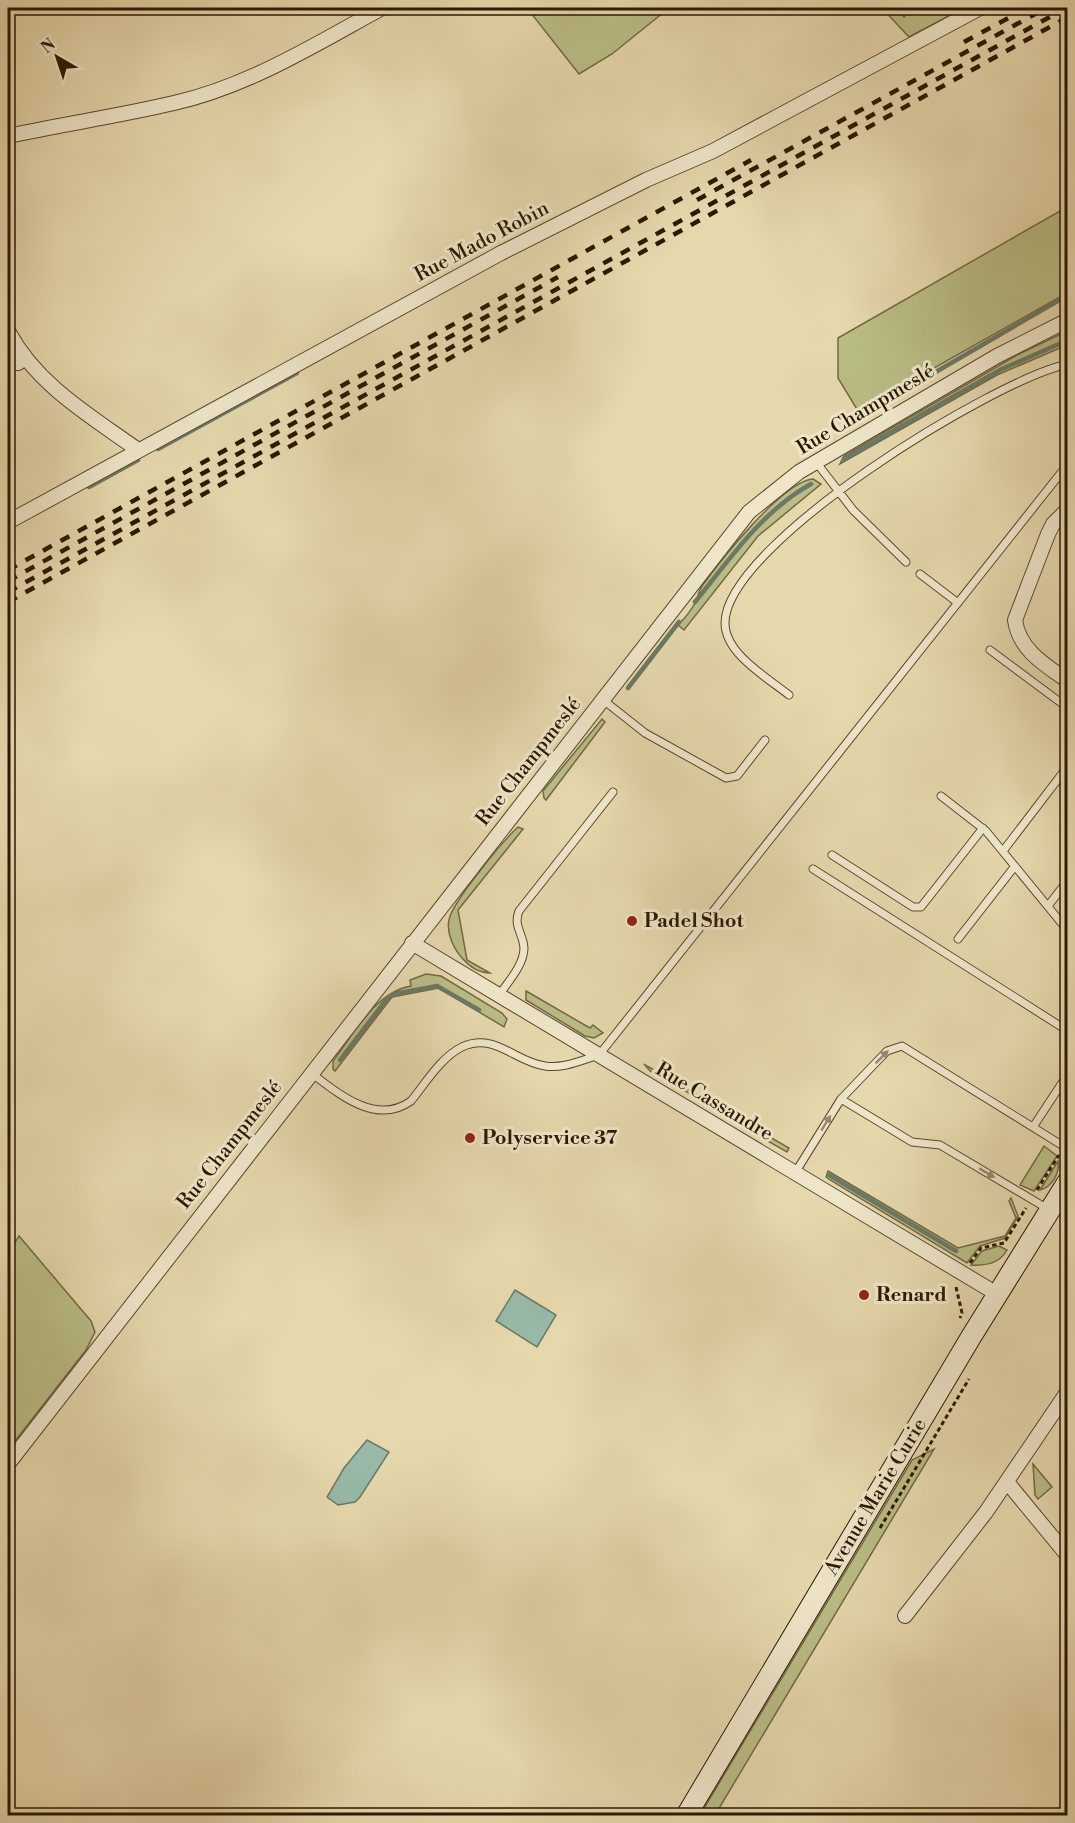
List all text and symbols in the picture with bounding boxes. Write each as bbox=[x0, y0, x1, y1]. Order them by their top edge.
north arrow bbox=[27, 27, 87, 87]
text: N bbox=[37, 34, 60, 58]
street label: Rue Mado Robin bbox=[410, 196, 554, 288]
street label: Rue Champmeslé bbox=[792, 359, 940, 461]
street label: Rue Champmeslé bbox=[471, 693, 587, 831]
place label: Padel Shot bbox=[644, 909, 744, 934]
marker: Padel Shot bbox=[625, 914, 639, 928]
one-way arrow bbox=[874, 1050, 888, 1064]
street label: Rue Cassandre bbox=[651, 1057, 777, 1147]
street label: Rue Champmeslé bbox=[172, 1076, 288, 1214]
one-way arrow bbox=[820, 1115, 831, 1131]
place label: Polyservice 37 bbox=[482, 1126, 618, 1151]
marker: Polyservice 37 bbox=[463, 1131, 477, 1145]
one-way arrow bbox=[979, 1168, 995, 1179]
place label: Renard bbox=[876, 1283, 947, 1308]
marker: Renard bbox=[857, 1288, 871, 1302]
street label: Avenue Marie Curie bbox=[819, 1414, 933, 1581]

